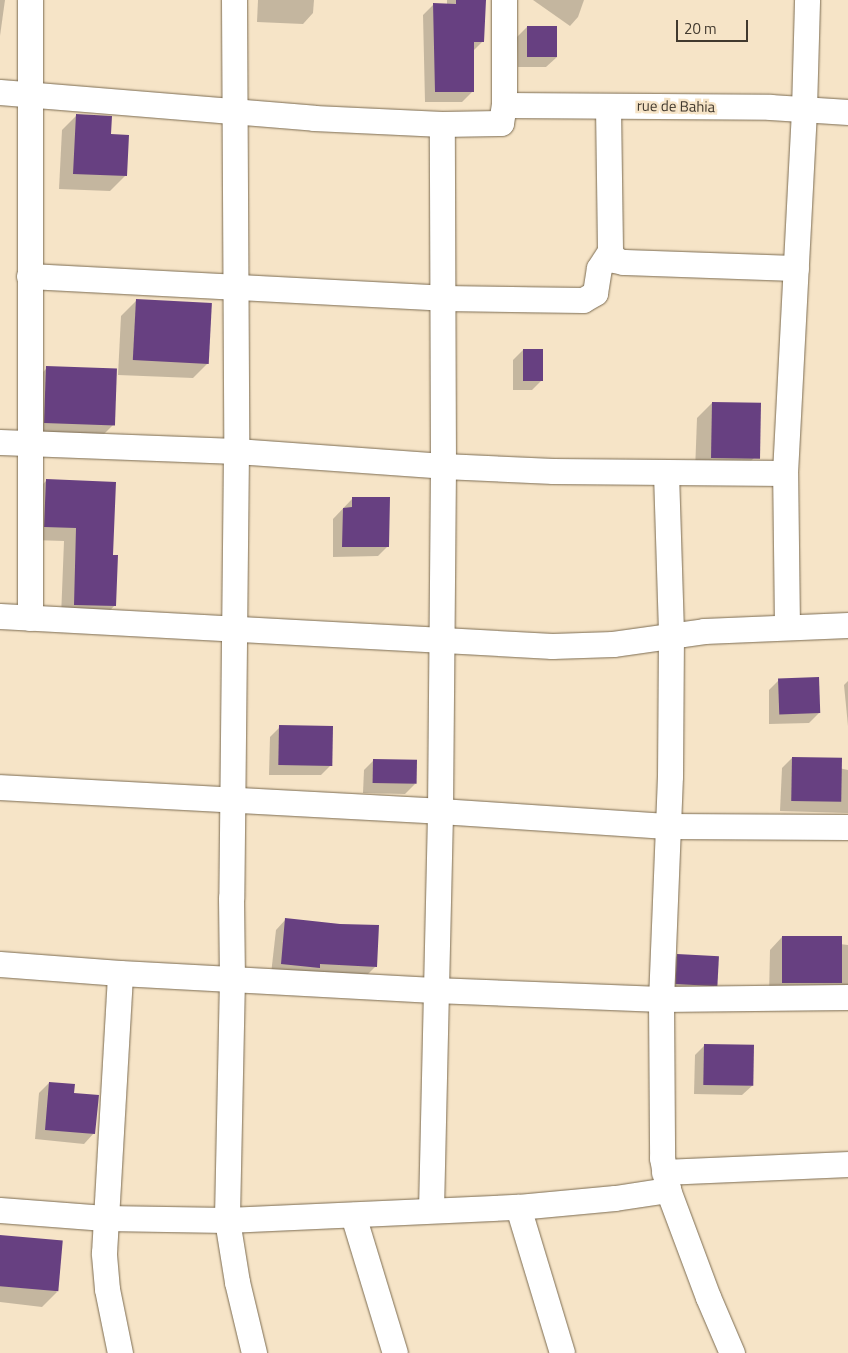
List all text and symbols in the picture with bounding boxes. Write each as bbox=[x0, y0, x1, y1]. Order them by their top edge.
scale bar bbox=[678, 10, 750, 42]
text: 20 m bbox=[684, 17, 717, 40]
street label: rue de Bahia bbox=[637, 96, 715, 116]

